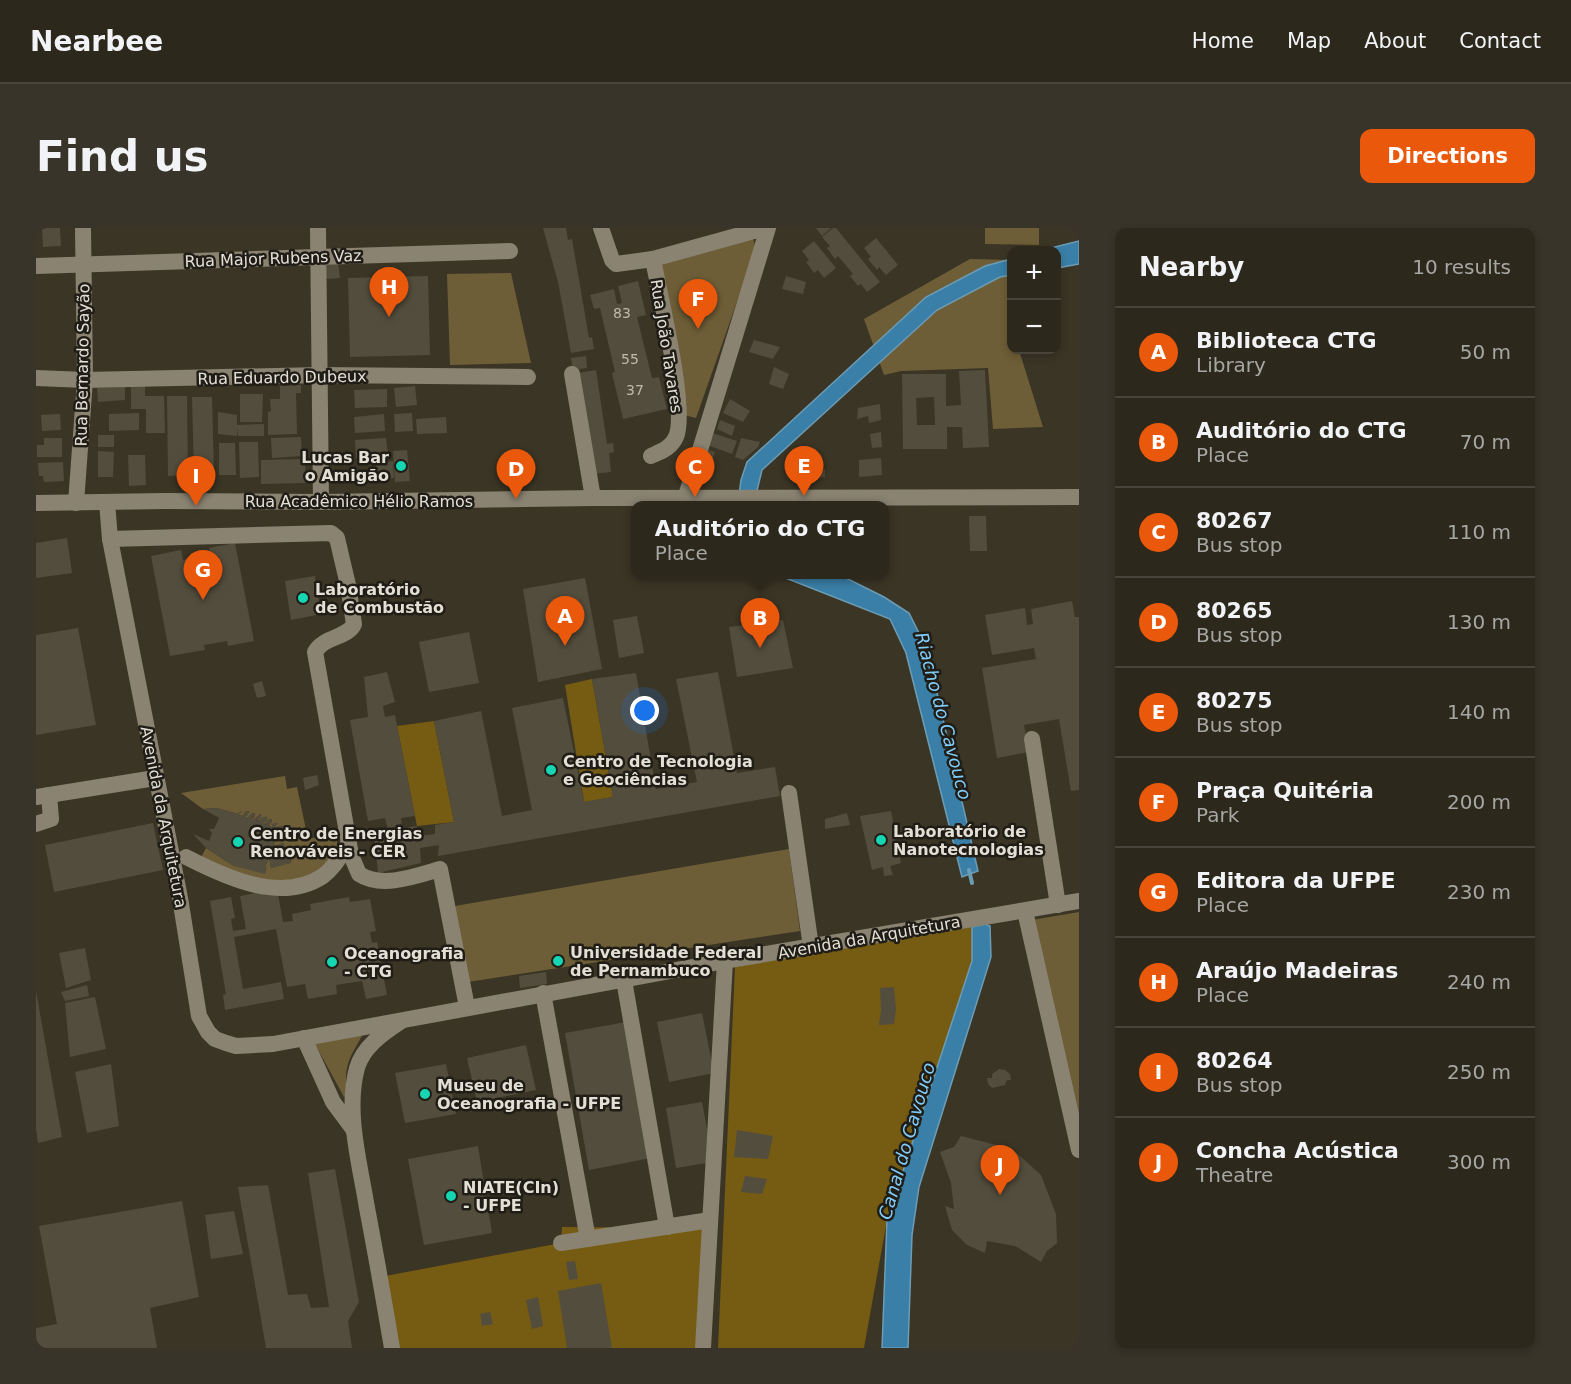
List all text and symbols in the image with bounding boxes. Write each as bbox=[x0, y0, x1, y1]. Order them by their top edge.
text: Nearbee bbox=[30, 25, 163, 58]
text: Home bbox=[1192, 29, 1254, 53]
text: Map bbox=[1287, 29, 1331, 53]
text: About bbox=[1364, 29, 1426, 53]
text: Contact bbox=[1459, 29, 1541, 53]
button: Directions bbox=[1360, 129, 1535, 183]
text: Find us bbox=[36, 132, 209, 181]
street label: Rua Major Rubens Vaz bbox=[184, 246, 362, 271]
map controls bbox=[1007, 246, 1061, 354]
button: + bbox=[1007, 246, 1061, 300]
text: Nearby bbox=[1139, 252, 1244, 282]
text: 10 results bbox=[1412, 255, 1511, 279]
pin: H bbox=[370, 268, 408, 317]
street label: Rua João Tavares bbox=[647, 278, 686, 414]
pin: F bbox=[678, 279, 718, 329]
street label: Rua Bernardo Sayão bbox=[72, 283, 93, 447]
button: − bbox=[1007, 300, 1061, 354]
house number: 83 bbox=[613, 305, 631, 321]
text: Biblioteca CTG bbox=[1196, 328, 1376, 353]
text: A bbox=[1151, 340, 1166, 364]
text: 50 m bbox=[1460, 340, 1511, 364]
house number: 55 bbox=[621, 351, 639, 367]
text: Library bbox=[1196, 353, 1266, 377]
street label: Rua Eduardo Dubeux bbox=[197, 367, 367, 388]
house number: 37 bbox=[626, 382, 644, 398]
text: Auditório do CTG bbox=[1196, 418, 1407, 443]
text: B bbox=[1151, 430, 1166, 454]
text: 70 m bbox=[1460, 430, 1511, 454]
text: Place bbox=[1196, 443, 1249, 467]
pin: E bbox=[784, 446, 824, 496]
place label: Lucas Bar o Amigão bbox=[301, 448, 389, 485]
pin: C bbox=[676, 448, 714, 497]
pin: D bbox=[496, 450, 536, 499]
pin: I bbox=[176, 456, 216, 506]
marker: Lucas Bar o Amigão bbox=[394, 459, 408, 473]
street label: Rua Acadêmico Hélio Ramos bbox=[245, 492, 473, 511]
popup bbox=[631, 501, 889, 579]
text: 80267 bbox=[1196, 508, 1273, 533]
text: Auditório do CTG bbox=[655, 516, 865, 541]
text: C bbox=[1151, 520, 1166, 544]
text: 110 m bbox=[1447, 520, 1511, 544]
text: Bus stop bbox=[1196, 533, 1282, 557]
text: Place bbox=[655, 541, 708, 565]
pin: G bbox=[184, 550, 222, 600]
place label: Laboratório de Combustão bbox=[315, 580, 444, 617]
marker: Laboratório de Combustão bbox=[296, 591, 310, 605]
pin: A bbox=[546, 596, 584, 646]
pin: B bbox=[740, 598, 780, 648]
text: 80265 bbox=[1196, 598, 1273, 623]
text: D bbox=[1150, 610, 1167, 634]
text: 130 m bbox=[1447, 610, 1511, 634]
text: Bus stop bbox=[1196, 623, 1282, 647]
water label: Riacho do Cavouco bbox=[911, 630, 976, 802]
text: 80275 bbox=[1196, 688, 1273, 713]
your location bbox=[630, 696, 659, 725]
text: E bbox=[1152, 700, 1165, 724]
text: 140 m bbox=[1447, 700, 1511, 724]
text: Bus stop bbox=[1196, 713, 1282, 737]
street label: Avenida da Arquitetura bbox=[137, 725, 190, 910]
place label: Centro de Tecnologia e Geociências bbox=[563, 752, 753, 789]
marker: Centro de Tecnologia e Geociências bbox=[544, 763, 558, 777]
text: Praça Quitéria bbox=[1196, 778, 1374, 803]
text: F bbox=[1152, 790, 1165, 814]
text: 200 m bbox=[1447, 790, 1511, 814]
text: Park bbox=[1196, 803, 1239, 827]
place label: Laboratório de Nanotecnologias bbox=[893, 822, 1044, 859]
place label: Centro de Energias Renováveis - CER bbox=[250, 824, 422, 861]
marker: Laboratório de Nanotecnologias bbox=[874, 833, 888, 847]
marker: Centro de Energias Renováveis - CER bbox=[231, 835, 245, 849]
text: Editora da UFPE bbox=[1196, 868, 1396, 893]
text: G bbox=[1150, 880, 1167, 904]
text: 230 m bbox=[1447, 880, 1511, 904]
text: Place bbox=[1196, 893, 1249, 917]
street label: Avenida da Arquitetura bbox=[776, 912, 962, 963]
place label: Universidade Federal de Pernambuco bbox=[570, 943, 762, 980]
place label: Oceanografia - CTG bbox=[344, 944, 464, 981]
marker: Universidade Federal de Pernambuco bbox=[551, 954, 565, 968]
marker: Oceanografia - CTG bbox=[325, 955, 339, 969]
text: Araújo Madeiras bbox=[1196, 958, 1398, 983]
text: H bbox=[1150, 970, 1167, 994]
text: 240 m bbox=[1447, 970, 1511, 994]
text: Place bbox=[1196, 983, 1249, 1007]
text: 80264 bbox=[1196, 1048, 1273, 1073]
water label: Canal do Cavouco bbox=[874, 1060, 939, 1222]
text: I bbox=[1155, 1060, 1162, 1084]
text: 250 m bbox=[1447, 1060, 1511, 1084]
text: Bus stop bbox=[1196, 1073, 1282, 1097]
place label: Museu de Oceanografia - UFPE bbox=[437, 1076, 621, 1113]
marker: Museu de Oceanografia - UFPE bbox=[418, 1087, 432, 1101]
text: Concha Acústica bbox=[1196, 1138, 1399, 1163]
pin: J bbox=[980, 1146, 1020, 1195]
text: J bbox=[1155, 1150, 1162, 1174]
text: 300 m bbox=[1447, 1150, 1511, 1174]
text: Theatre bbox=[1196, 1163, 1273, 1187]
place label: NIATE(CIn) - UFPE bbox=[463, 1178, 559, 1215]
marker: NIATE(CIn) - UFPE bbox=[444, 1189, 458, 1203]

